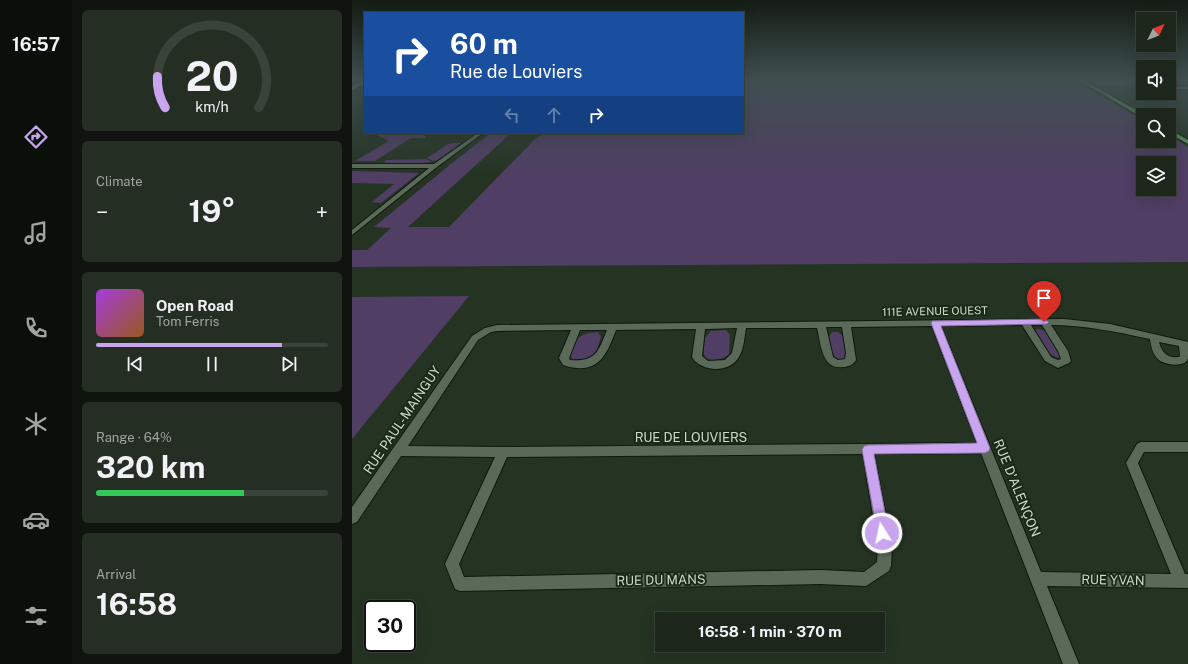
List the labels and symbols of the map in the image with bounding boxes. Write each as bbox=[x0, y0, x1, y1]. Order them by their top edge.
north arrow bbox=[1136, 12, 1176, 52]
pin bbox=[1027, 281, 1061, 322]
street label: 111E AVENUE OUEST bbox=[882, 304, 988, 318]
street label: RUE PAUL-MAINGUY bbox=[360, 363, 444, 477]
street label: RUE DE LOUVIERS bbox=[635, 430, 747, 445]
street label: RUE D'ALENÇON bbox=[991, 437, 1043, 539]
position arrow bbox=[861, 512, 903, 554]
street label: RUE DU MANS bbox=[616, 572, 706, 588]
street label: RUE YVAN bbox=[1081, 572, 1145, 588]
speed limit sign: 30 bbox=[364, 600, 416, 652]

